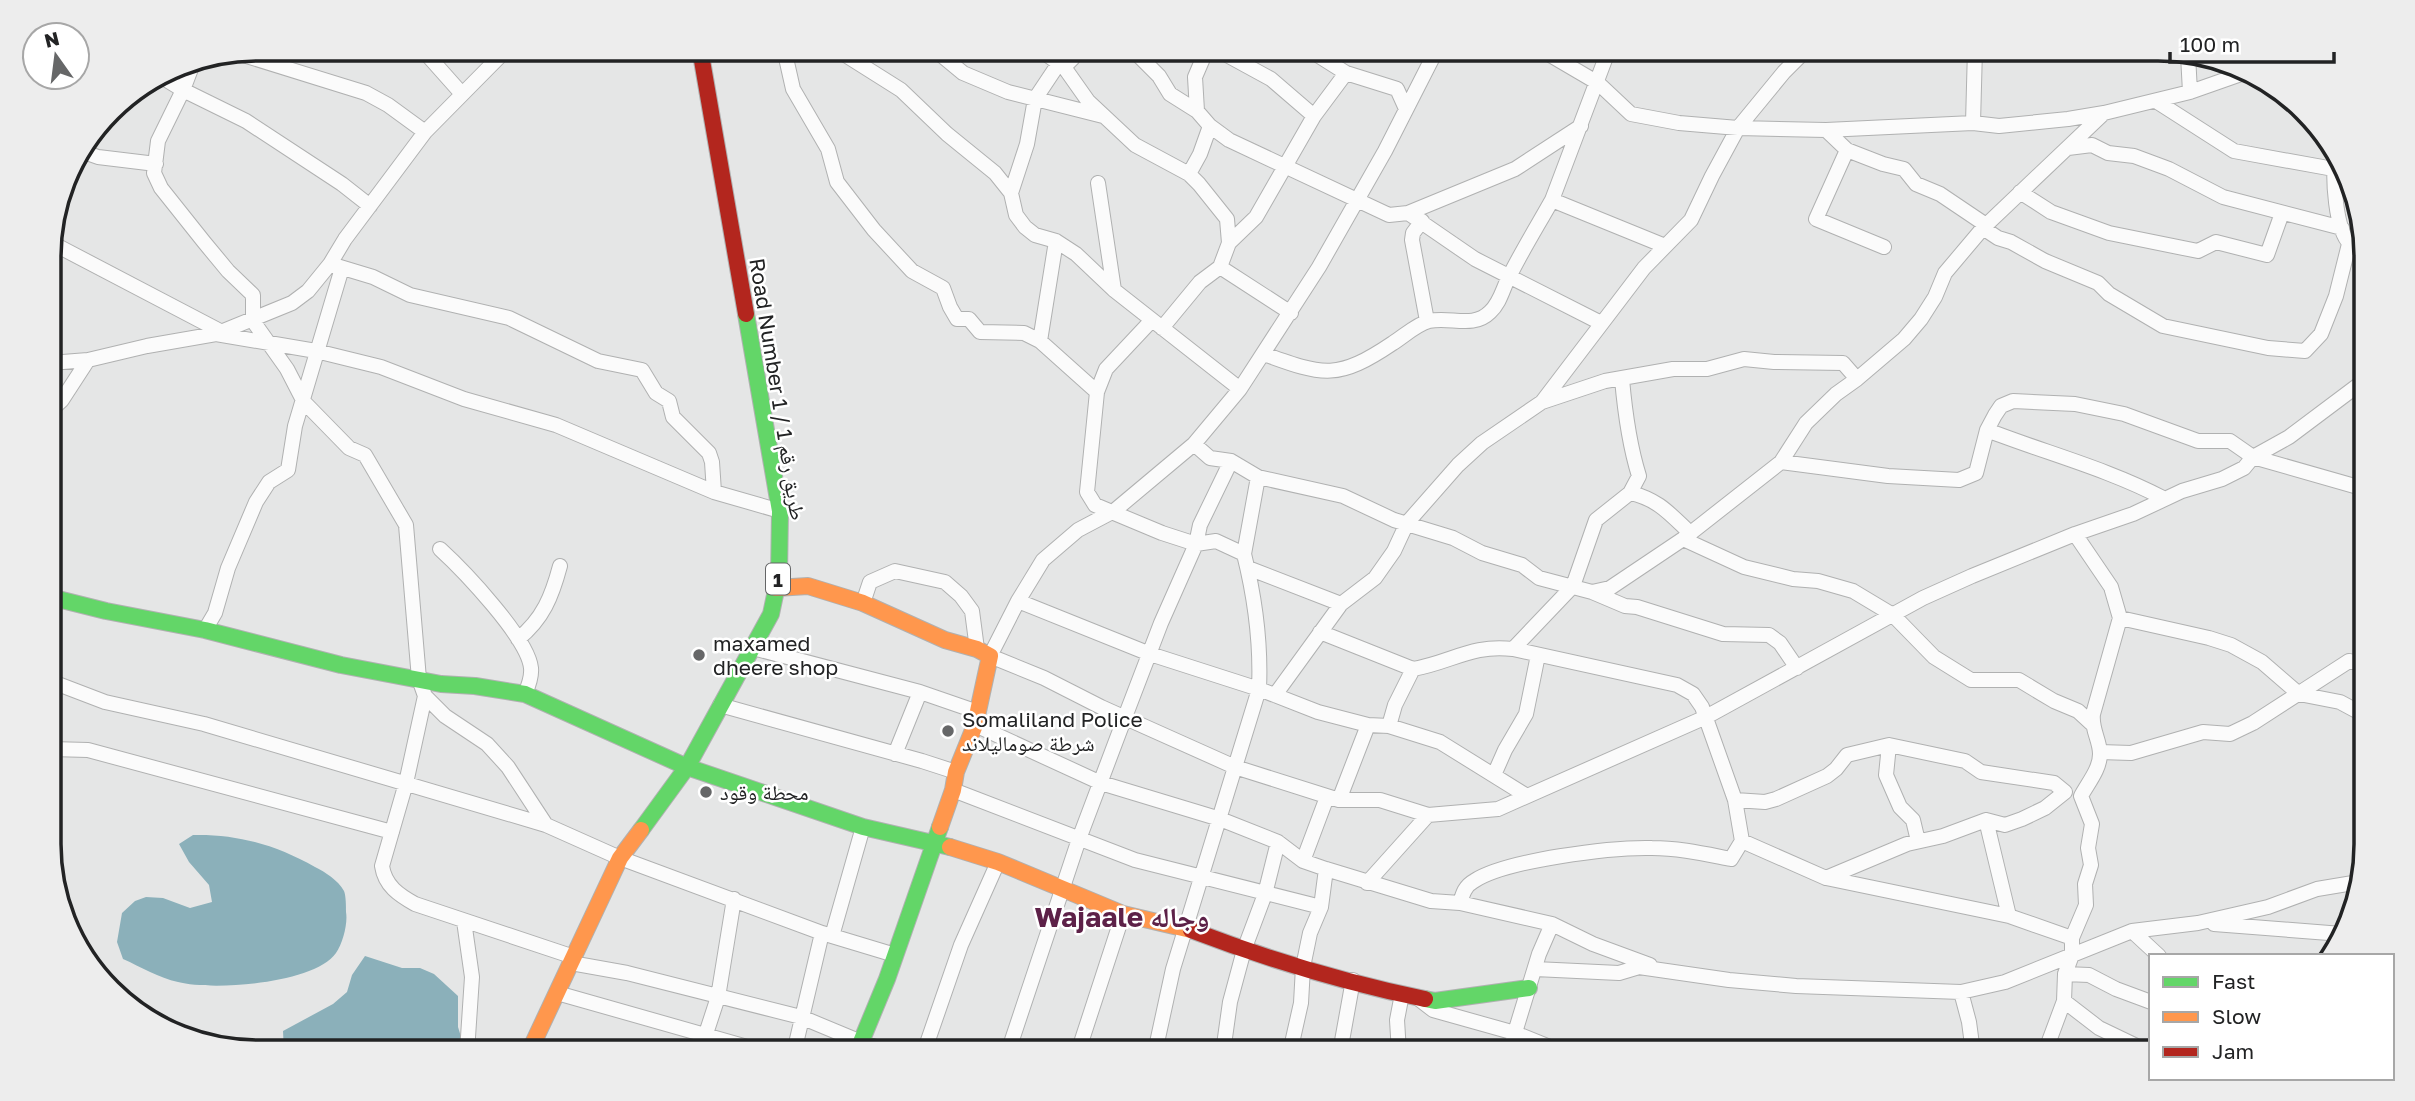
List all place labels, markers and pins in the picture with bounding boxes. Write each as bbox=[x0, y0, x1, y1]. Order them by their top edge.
place label: maxamed dheere shop bbox=[713, 630, 838, 680]
marker: maxamed dheere shop bbox=[691, 647, 707, 663]
place label: Somaliland Police شرطة صوماليلاند bbox=[962, 706, 1143, 756]
marker: Somaliland Police شرطة صوماليلاند bbox=[940, 723, 956, 739]
place label: محطة وقود bbox=[720, 779, 809, 805]
marker: محطة وقود bbox=[698, 784, 714, 800]

